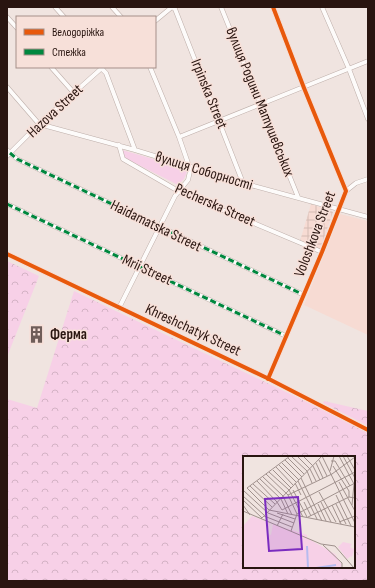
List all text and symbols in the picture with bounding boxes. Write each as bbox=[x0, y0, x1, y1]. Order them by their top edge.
legend bbox=[16, 16, 156, 68]
text: Велодоріжка bbox=[52, 25, 104, 40]
street label: вулиця Родини Матушевських bbox=[221, 25, 299, 180]
text: Стежка bbox=[52, 45, 86, 60]
street label: Irpinska Street bbox=[186, 56, 232, 132]
street label: Hazova Street bbox=[23, 80, 87, 142]
street label: вулиця Соборності bbox=[153, 147, 255, 195]
street label: Pecherska Street bbox=[172, 179, 258, 231]
street label: Voloshkova Street bbox=[290, 188, 340, 280]
street label: Haidamatska Street bbox=[107, 196, 205, 256]
street label: Mrii Street bbox=[119, 250, 175, 290]
street label: Khreshchatyk Street bbox=[142, 300, 244, 361]
building icon: Ферма bbox=[27, 324, 47, 344]
place label: Ферма bbox=[50, 325, 87, 344]
inset map bbox=[243, 456, 355, 568]

